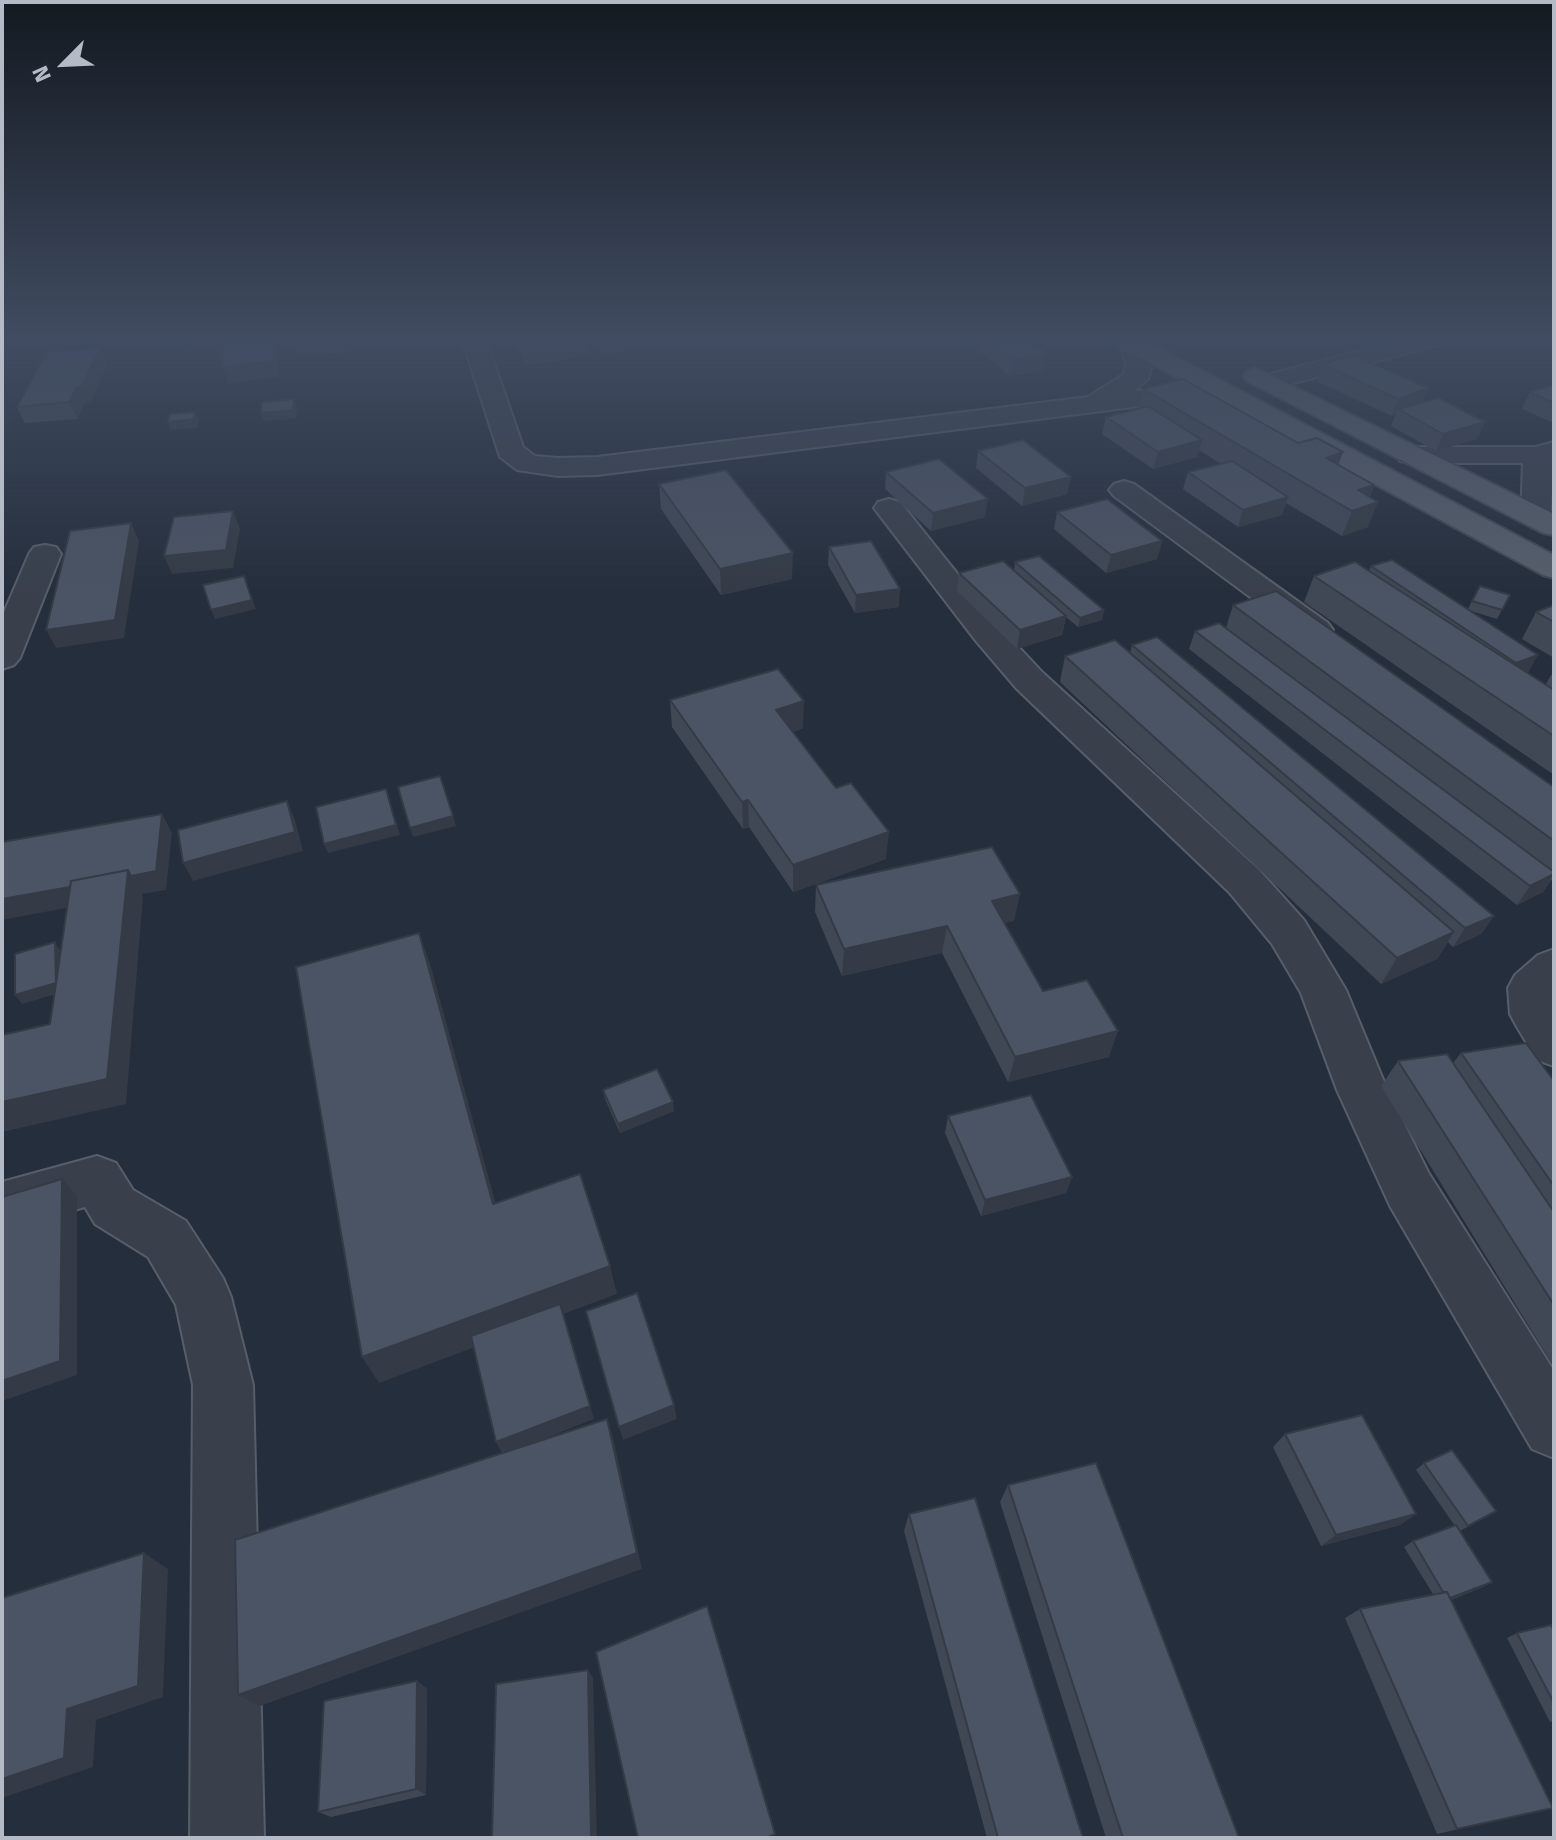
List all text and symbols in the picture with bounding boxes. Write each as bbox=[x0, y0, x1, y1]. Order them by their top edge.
north arrow bbox=[24, 24, 104, 104]
text: N bbox=[26, 62, 57, 86]

